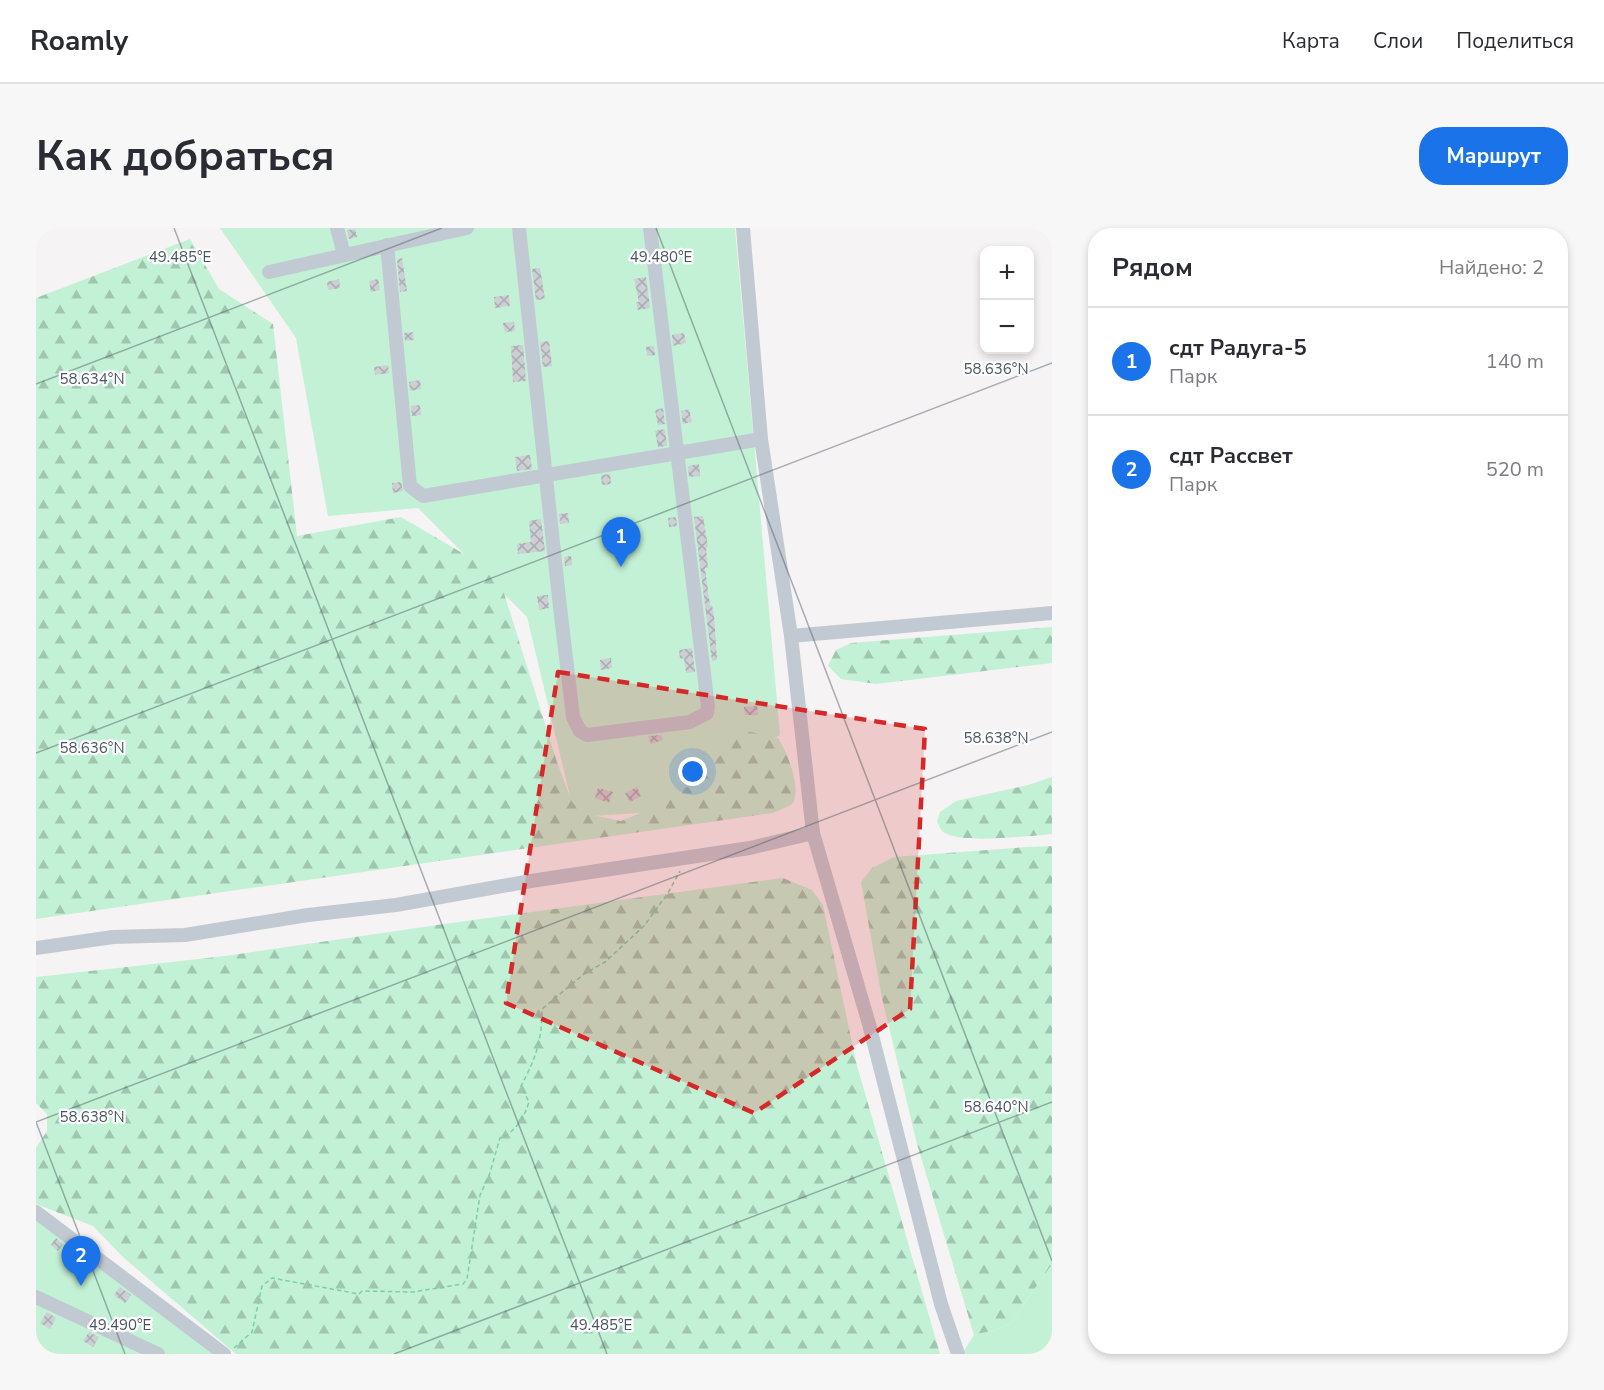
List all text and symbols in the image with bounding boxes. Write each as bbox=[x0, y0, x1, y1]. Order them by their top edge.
text: Roamly bbox=[30, 22, 128, 60]
text: Карта bbox=[1282, 27, 1340, 55]
text: Слои bbox=[1373, 27, 1423, 55]
text: Поделиться bbox=[1456, 27, 1574, 55]
button: Маршрут bbox=[1419, 127, 1568, 185]
text: Как добраться bbox=[36, 128, 335, 185]
map controls bbox=[980, 246, 1034, 354]
button: + bbox=[980, 246, 1034, 300]
text: 49.485°E bbox=[149, 247, 211, 267]
text: 49.480°E bbox=[630, 247, 692, 267]
text: Рядом bbox=[1112, 250, 1193, 285]
text: Найдено: 2 bbox=[1439, 254, 1544, 281]
button: − bbox=[980, 300, 1034, 354]
text: сдт Радуга-5 bbox=[1169, 333, 1307, 363]
text: 1 bbox=[1126, 348, 1138, 375]
text: 140 m bbox=[1486, 348, 1544, 375]
text: 58.636°N bbox=[963, 359, 1029, 379]
text: Парк bbox=[1169, 363, 1217, 390]
text: 58.634°N bbox=[59, 369, 125, 389]
text: сдт Рассвет bbox=[1169, 441, 1293, 471]
text: 2 bbox=[1126, 456, 1138, 483]
text: 520 m bbox=[1486, 456, 1544, 483]
text: Парк bbox=[1169, 471, 1217, 498]
pin: 1 bbox=[602, 518, 640, 567]
text: 58.638°N bbox=[963, 728, 1029, 748]
text: 58.636°N bbox=[59, 738, 125, 758]
your location bbox=[678, 757, 707, 786]
text: 58.640°N bbox=[963, 1097, 1029, 1117]
text: 58.638°N bbox=[59, 1107, 125, 1127]
pin: 2 bbox=[62, 1236, 100, 1286]
text: 49.490°E bbox=[89, 1315, 151, 1335]
text: 49.485°E bbox=[570, 1315, 632, 1335]

